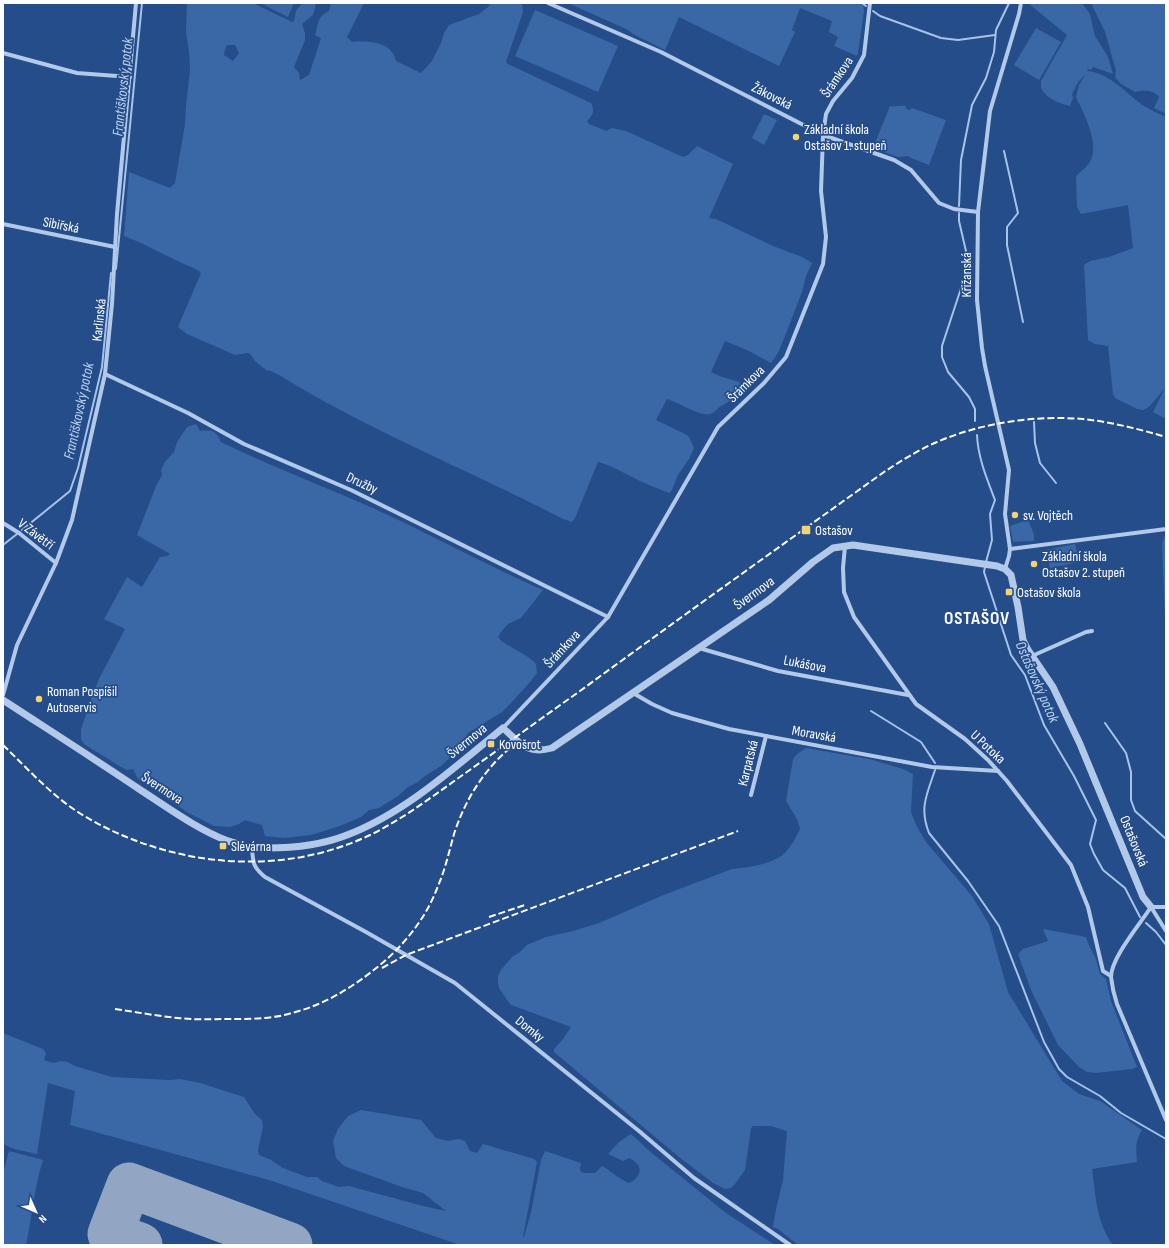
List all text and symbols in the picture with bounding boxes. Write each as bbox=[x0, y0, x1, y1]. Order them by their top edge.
water label: Františkovský potok bbox=[108, 37, 138, 137]
street label: Šrámkova bbox=[817, 53, 857, 101]
street label: Žákovská bbox=[749, 79, 795, 113]
place label: Základní škola Ostašov 1. stupeň bbox=[804, 121, 887, 154]
marker: Základní škola Ostašov 1. stupeň bbox=[791, 132, 801, 142]
street label: Sibiřská bbox=[41, 213, 81, 237]
street label: Křižanská bbox=[958, 252, 975, 298]
street label: Karlinská bbox=[88, 298, 110, 342]
water label: Františkovský potok bbox=[59, 361, 99, 461]
street label: Šrámkova bbox=[724, 362, 768, 406]
street label: Družby bbox=[344, 468, 381, 498]
place label: sv. Vojtěch bbox=[1023, 507, 1073, 524]
marker: sv. Vojtěch bbox=[1010, 510, 1020, 520]
street label: V Závětří bbox=[14, 515, 58, 553]
place label: Ostašov bbox=[815, 522, 853, 539]
marker: Ostašov bbox=[800, 524, 812, 536]
place label: Základní škola Ostašov 2. stupeň bbox=[1042, 548, 1125, 581]
marker: Základní škola Ostašov 2. stupeň bbox=[1029, 559, 1039, 569]
street label: Švermova bbox=[730, 573, 778, 613]
place label: Ostašov škola bbox=[1017, 584, 1081, 601]
marker: Ostašov škola bbox=[1004, 587, 1014, 597]
district label: OSTAŠOV bbox=[944, 608, 1010, 629]
street label: Šrámkova bbox=[540, 627, 584, 671]
water label: Ostašovský potok bbox=[1011, 638, 1064, 726]
street label: Lukášova bbox=[782, 652, 828, 676]
place label: Roman Pospíšil Autoservis bbox=[46, 683, 117, 716]
marker: Roman Pospíšil Autoservis bbox=[34, 694, 44, 704]
street label: Švermova bbox=[444, 720, 490, 762]
street label: Moravská bbox=[791, 722, 837, 746]
street label: U Potoka bbox=[967, 727, 1009, 767]
place label: Kovošrot bbox=[499, 736, 541, 753]
street label: Karpatská bbox=[734, 738, 762, 788]
marker: Kovošrot bbox=[486, 739, 496, 749]
street label: Švermova bbox=[138, 768, 186, 808]
street label: Ostašovská bbox=[1116, 813, 1152, 869]
place label: Slévárna bbox=[231, 838, 271, 855]
marker: Slévárna bbox=[218, 841, 228, 851]
street label: Domky bbox=[512, 1012, 548, 1046]
north arrow bbox=[16, 1192, 56, 1232]
text: N bbox=[36, 1212, 49, 1225]

